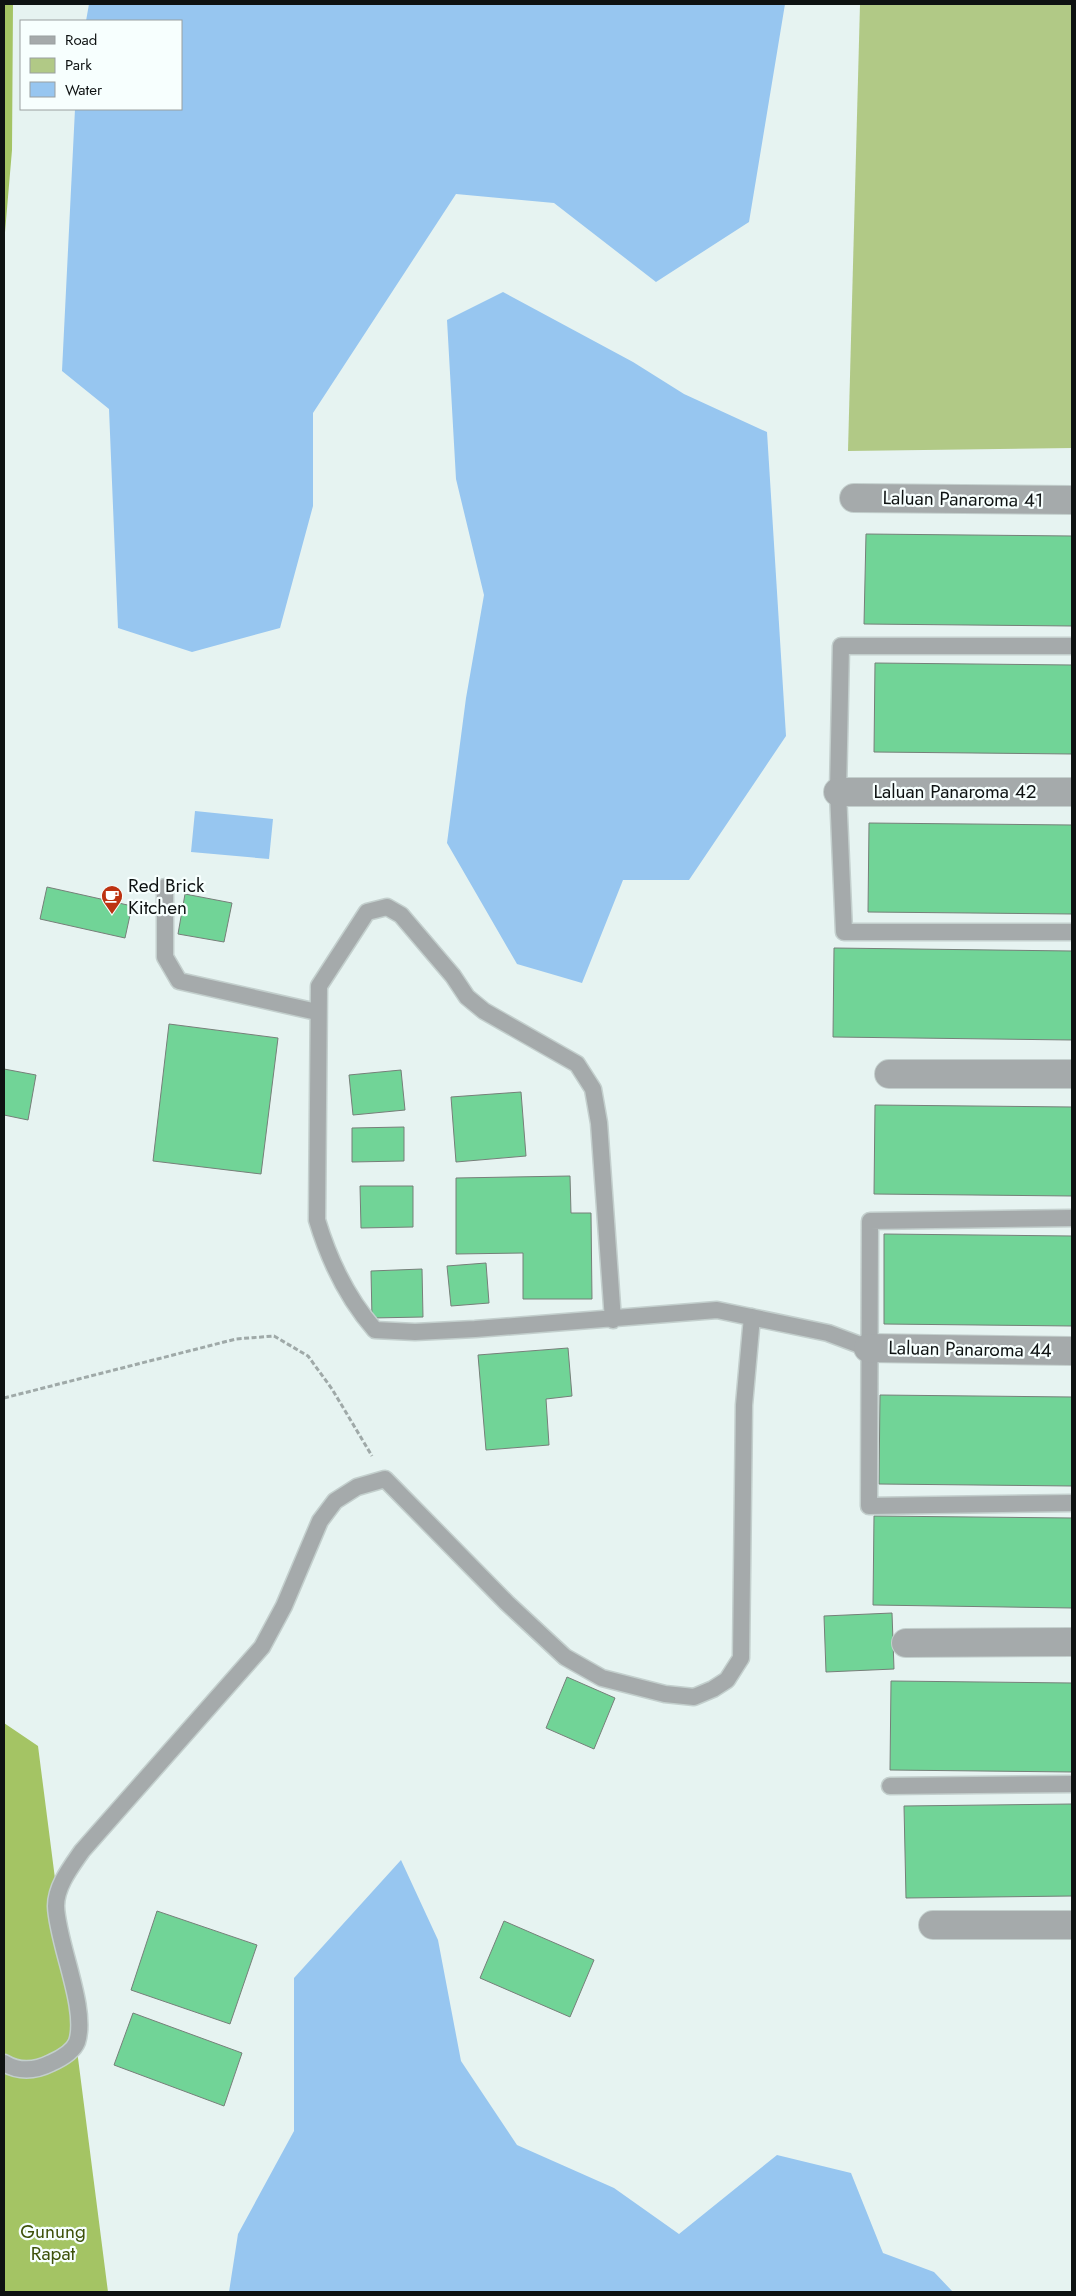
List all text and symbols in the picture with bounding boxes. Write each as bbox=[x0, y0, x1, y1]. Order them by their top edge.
legend bbox=[20, 20, 182, 110]
text: Road bbox=[65, 29, 97, 51]
text: Park bbox=[65, 54, 92, 76]
text: Water bbox=[65, 79, 103, 101]
street label: Laluan Panaroma 41 bbox=[882, 484, 1044, 514]
street label: Laluan Panaroma 42 bbox=[873, 778, 1037, 805]
place label: Red Brick Kitchen bbox=[128, 872, 205, 921]
cafe icon: Red Brick Kitchen bbox=[100, 884, 124, 915]
street label: Laluan Panaroma 44 bbox=[888, 1334, 1052, 1364]
park label: Gunung Rapat bbox=[20, 2218, 86, 2267]

